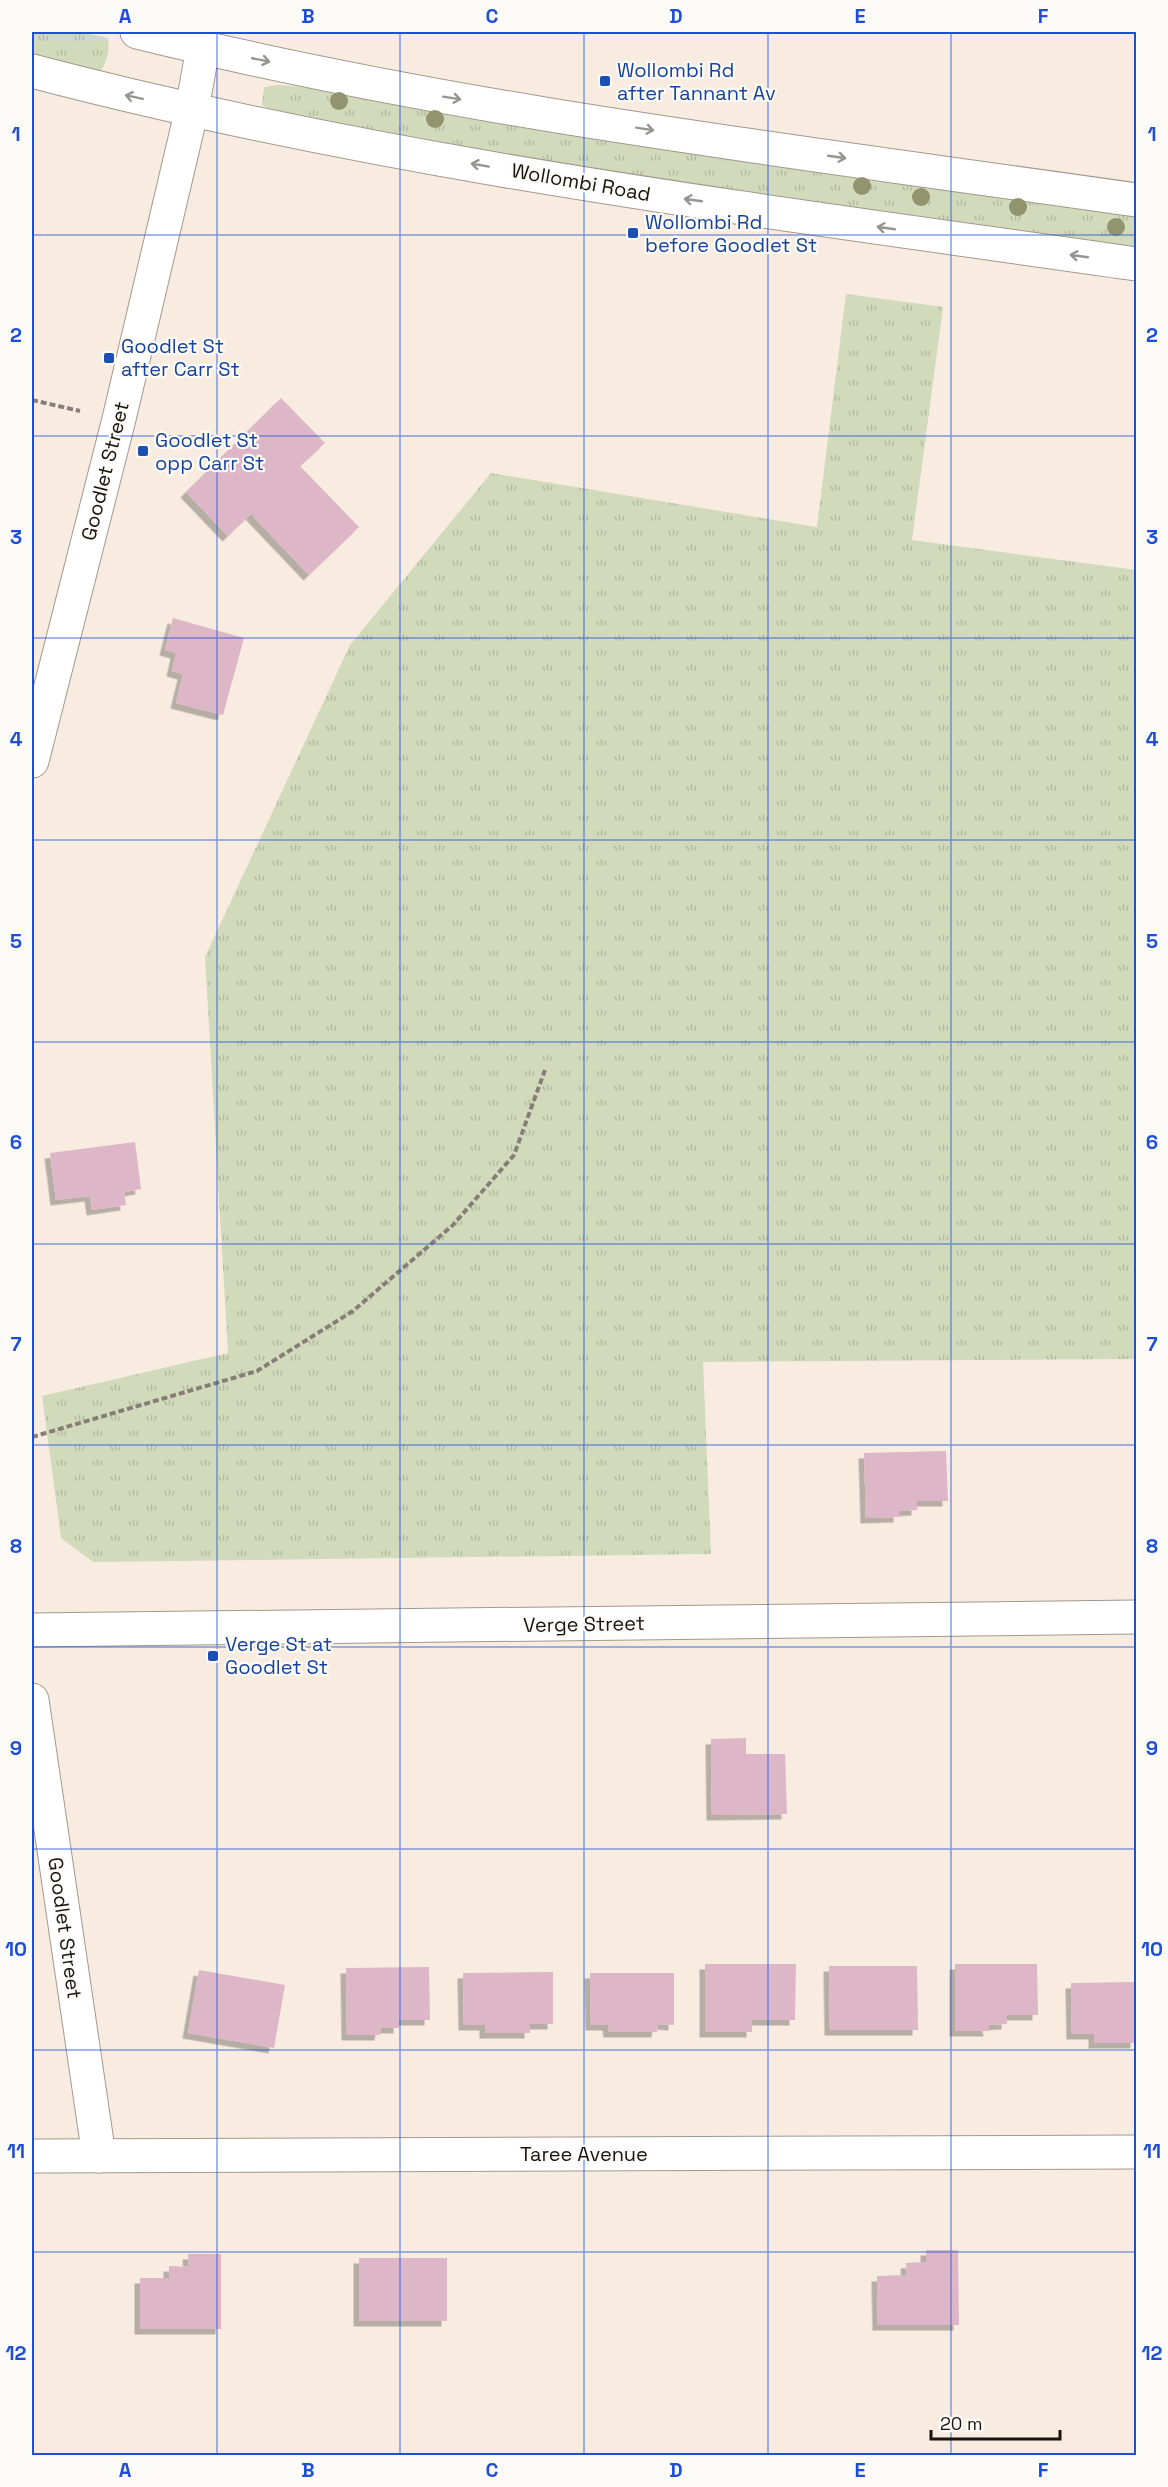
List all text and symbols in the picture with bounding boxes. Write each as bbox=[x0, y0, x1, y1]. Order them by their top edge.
text: A bbox=[119, 3, 132, 29]
text: B bbox=[301, 3, 315, 29]
text: C bbox=[486, 3, 499, 29]
text: D bbox=[669, 3, 683, 29]
text: E bbox=[854, 3, 866, 29]
text: F bbox=[1038, 3, 1049, 29]
one-way arrow bbox=[250, 55, 270, 66]
place label: Wollombi Rd after Tannant Av bbox=[617, 57, 776, 106]
marker: Wollombi Rd after Tannant Av bbox=[598, 74, 612, 88]
one-way arrow bbox=[125, 91, 145, 102]
one-way arrow bbox=[442, 92, 461, 103]
text: 1 bbox=[11, 121, 21, 147]
text: 1 bbox=[1147, 121, 1157, 147]
one-way arrow bbox=[634, 123, 654, 134]
one-way arrow bbox=[827, 151, 847, 162]
street label: Wollombi Road bbox=[509, 157, 653, 207]
one-way arrow bbox=[470, 159, 490, 170]
one-way arrow bbox=[683, 195, 703, 206]
place label: Wollombi Rd before Goodlet St bbox=[645, 209, 817, 258]
one-way arrow bbox=[876, 223, 896, 234]
marker: Wollombi Rd before Goodlet St bbox=[626, 226, 640, 240]
one-way arrow bbox=[1069, 251, 1089, 262]
text: 2 bbox=[10, 322, 22, 348]
text: 2 bbox=[1146, 322, 1158, 348]
place label: Goodlet St after Carr St bbox=[121, 333, 240, 382]
marker: Goodlet St after Carr St bbox=[102, 351, 116, 365]
street label: Goodlet Street bbox=[75, 399, 135, 543]
place label: Goodlet St opp Carr St bbox=[155, 427, 264, 476]
marker: Goodlet St opp Carr St bbox=[136, 444, 150, 458]
text: 3 bbox=[10, 524, 22, 550]
text: 3 bbox=[1146, 524, 1158, 550]
text: 4 bbox=[10, 726, 23, 752]
text: 4 bbox=[1146, 726, 1159, 752]
text: 5 bbox=[10, 928, 22, 954]
text: 5 bbox=[1146, 928, 1158, 954]
text: 6 bbox=[10, 1129, 22, 1155]
text: 6 bbox=[1146, 1129, 1158, 1155]
text: 7 bbox=[10, 1331, 22, 1357]
text: 7 bbox=[1146, 1331, 1158, 1357]
text: 8 bbox=[10, 1533, 22, 1559]
text: 8 bbox=[1146, 1533, 1158, 1559]
street label: Verge Street bbox=[523, 1610, 645, 1638]
place label: Verge St at Goodlet St bbox=[225, 1631, 332, 1680]
marker: Verge St at Goodlet St bbox=[206, 1649, 220, 1663]
text: 9 bbox=[10, 1735, 22, 1761]
text: 9 bbox=[1146, 1735, 1158, 1761]
street label: Goodlet Street bbox=[42, 1856, 88, 2000]
text: 10 bbox=[5, 1936, 27, 1962]
text: 10 bbox=[1141, 1936, 1163, 1962]
text: 11 bbox=[7, 2138, 25, 2164]
text: 11 bbox=[1143, 2138, 1161, 2164]
street label: Taree Avenue bbox=[520, 2141, 648, 2167]
text: 12 bbox=[6, 2340, 27, 2366]
text: 12 bbox=[1142, 2340, 1163, 2366]
scale bar bbox=[931, 2403, 1060, 2441]
text: 20 m bbox=[940, 2412, 983, 2435]
text: A bbox=[119, 2457, 132, 2483]
text: B bbox=[301, 2457, 315, 2483]
text: C bbox=[486, 2457, 499, 2483]
text: D bbox=[669, 2457, 683, 2483]
text: E bbox=[854, 2457, 866, 2483]
text: F bbox=[1038, 2457, 1049, 2483]

